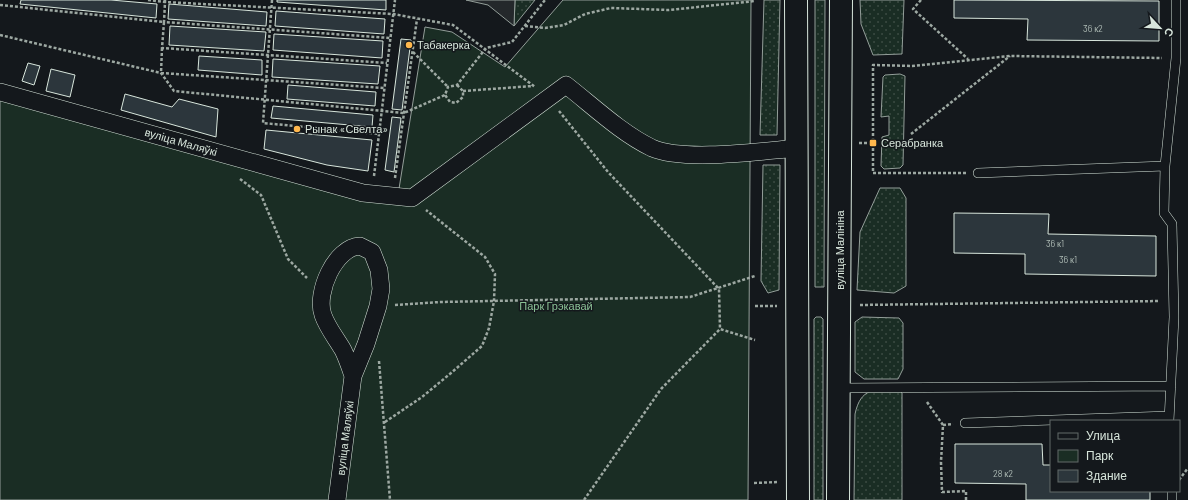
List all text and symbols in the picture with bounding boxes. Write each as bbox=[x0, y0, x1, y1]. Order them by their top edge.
north arrow bbox=[1140, 8, 1180, 48]
house number: 36 к2 bbox=[1083, 23, 1103, 34]
text: С bbox=[1162, 26, 1177, 39]
place label: Табакерка bbox=[417, 38, 471, 51]
marker: Табакерка bbox=[404, 40, 414, 50]
place label: Рынак «Свелта» bbox=[305, 122, 388, 135]
marker: Рынак «Свелта» bbox=[292, 124, 302, 134]
street label: вуліца Маляўкі bbox=[143, 125, 219, 158]
place label: Серабранка bbox=[881, 136, 944, 149]
marker: Серабранка bbox=[868, 138, 878, 148]
street label: вуліца Малініна bbox=[833, 209, 846, 290]
house number: 36 к1 bbox=[1046, 238, 1064, 249]
house number: 36 к1 bbox=[1059, 254, 1077, 265]
park label: Парк Грэкавай bbox=[519, 299, 593, 312]
street label: вуліца Маляўкі bbox=[333, 400, 356, 476]
legend bbox=[1050, 420, 1180, 492]
text: Улица bbox=[1086, 428, 1120, 443]
text: Парк bbox=[1086, 448, 1114, 463]
house number: 28 к2 bbox=[993, 468, 1013, 479]
text: Здание bbox=[1086, 468, 1127, 483]

